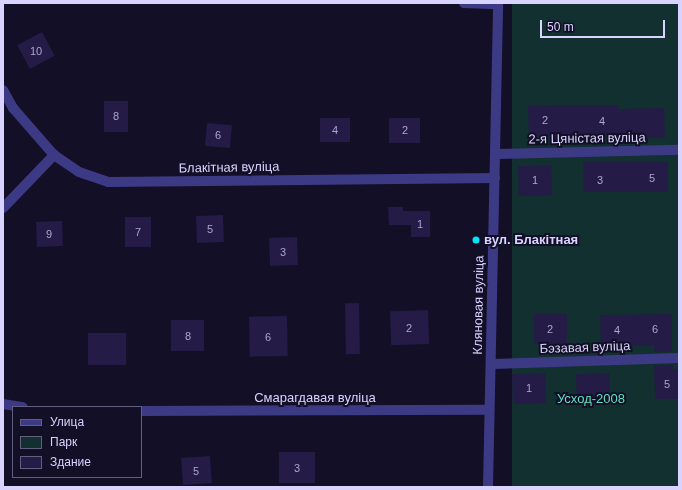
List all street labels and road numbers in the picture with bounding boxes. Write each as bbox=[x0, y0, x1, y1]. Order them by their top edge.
street label: 2-я Цяністая вуліца bbox=[528, 130, 646, 148]
street label: Блакітная вуліца bbox=[178, 159, 280, 177]
street label: Кляновая вуліца bbox=[470, 255, 488, 355]
street label: Бэзавая вуліца bbox=[539, 339, 631, 357]
street label: Смарагдавая вуліца bbox=[254, 390, 376, 406]

